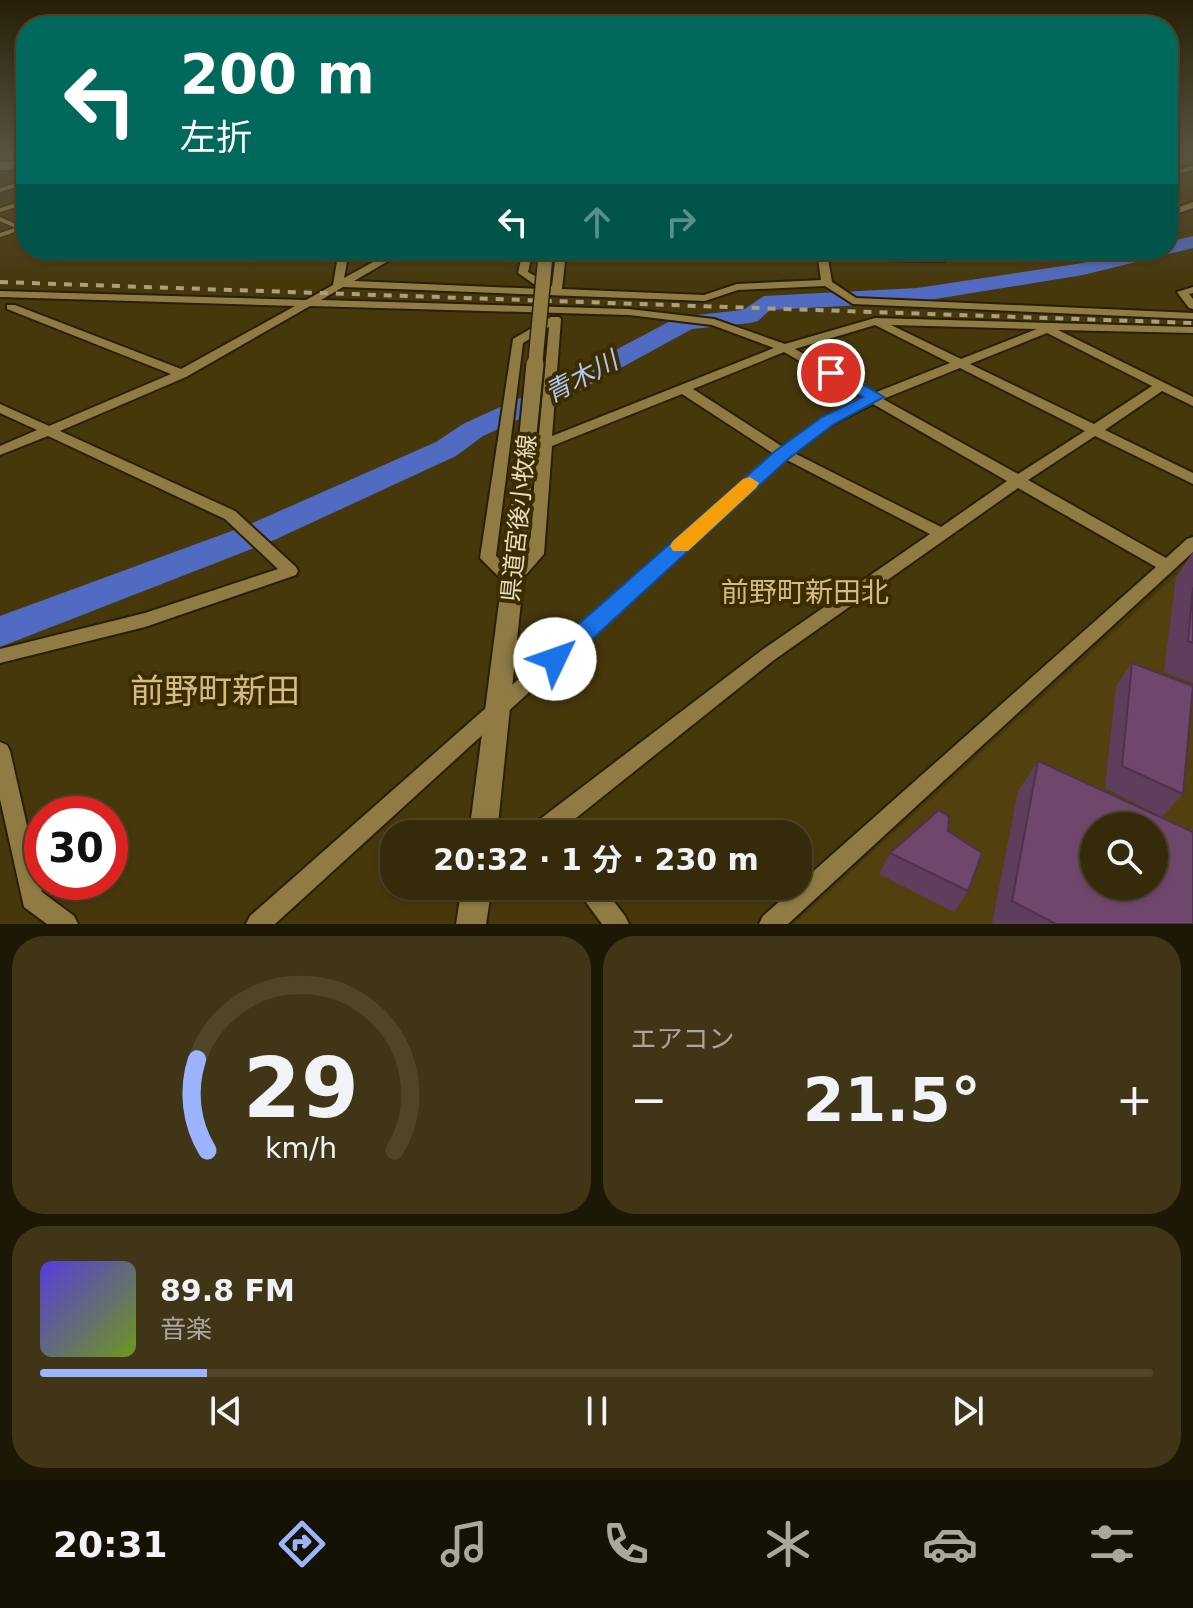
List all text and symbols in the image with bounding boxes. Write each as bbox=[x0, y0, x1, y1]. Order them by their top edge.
text: 200 m bbox=[180, 41, 375, 106]
icon: left bbox=[48, 48, 152, 152]
text: 左折 bbox=[180, 117, 252, 158]
icon: left bbox=[491, 200, 535, 244]
icon: ahead bbox=[575, 200, 619, 244]
icon: right bbox=[659, 200, 703, 244]
pin bbox=[797, 339, 865, 407]
water label: 青木川 bbox=[540, 344, 625, 409]
icon: arrive bbox=[809, 351, 853, 395]
street label: 県道宮後小牧線 bbox=[496, 433, 542, 603]
district label: 前野町新田北 bbox=[721, 576, 889, 609]
position arrow bbox=[513, 617, 597, 701]
district label: 前野町新田 bbox=[130, 671, 300, 711]
speed limit sign: 30 bbox=[24, 796, 128, 900]
map controls bbox=[1080, 812, 1168, 900]
button: search bbox=[1080, 812, 1168, 900]
text: 20:32 · 1 分 · 230 m bbox=[433, 842, 759, 877]
text: エアコン bbox=[631, 1024, 735, 1054]
text: 29 bbox=[243, 1040, 359, 1137]
text: 21.5° bbox=[803, 1065, 981, 1135]
text: − bbox=[631, 1074, 667, 1125]
text: + bbox=[1116, 1074, 1153, 1125]
text: km/h bbox=[265, 1131, 337, 1165]
text: 89.8 FM bbox=[160, 1273, 295, 1308]
text: 音楽 bbox=[160, 1314, 212, 1344]
icon: previous bbox=[204, 1389, 248, 1433]
icon: pause bbox=[575, 1389, 619, 1433]
icon: next bbox=[946, 1389, 990, 1433]
icon: directions bbox=[274, 1516, 330, 1572]
icon: music bbox=[436, 1516, 492, 1572]
icon: phone bbox=[598, 1516, 654, 1572]
icon: climate bbox=[760, 1516, 816, 1572]
icon: car bbox=[922, 1516, 978, 1572]
icon: filters bbox=[1084, 1516, 1140, 1572]
text: 20:31 bbox=[53, 1524, 168, 1565]

